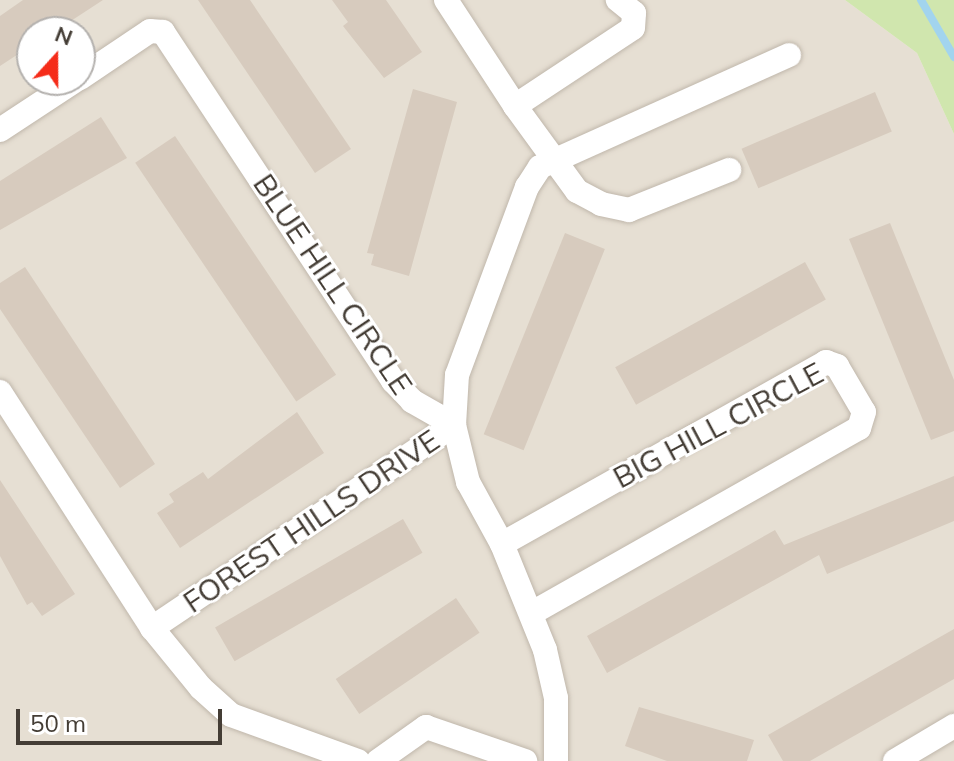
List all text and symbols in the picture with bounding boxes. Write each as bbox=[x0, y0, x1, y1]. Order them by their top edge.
north arrow bbox=[16, 16, 96, 96]
text: N bbox=[51, 19, 77, 52]
street label: BLUE HILL CIRCLE bbox=[246, 167, 420, 401]
street label: BIG HILL CIRCLE bbox=[607, 355, 829, 495]
street label: FOREST HILLS DRIVE bbox=[176, 422, 446, 620]
scale bar bbox=[20, 693, 226, 743]
text: 50 m bbox=[30, 708, 86, 738]

